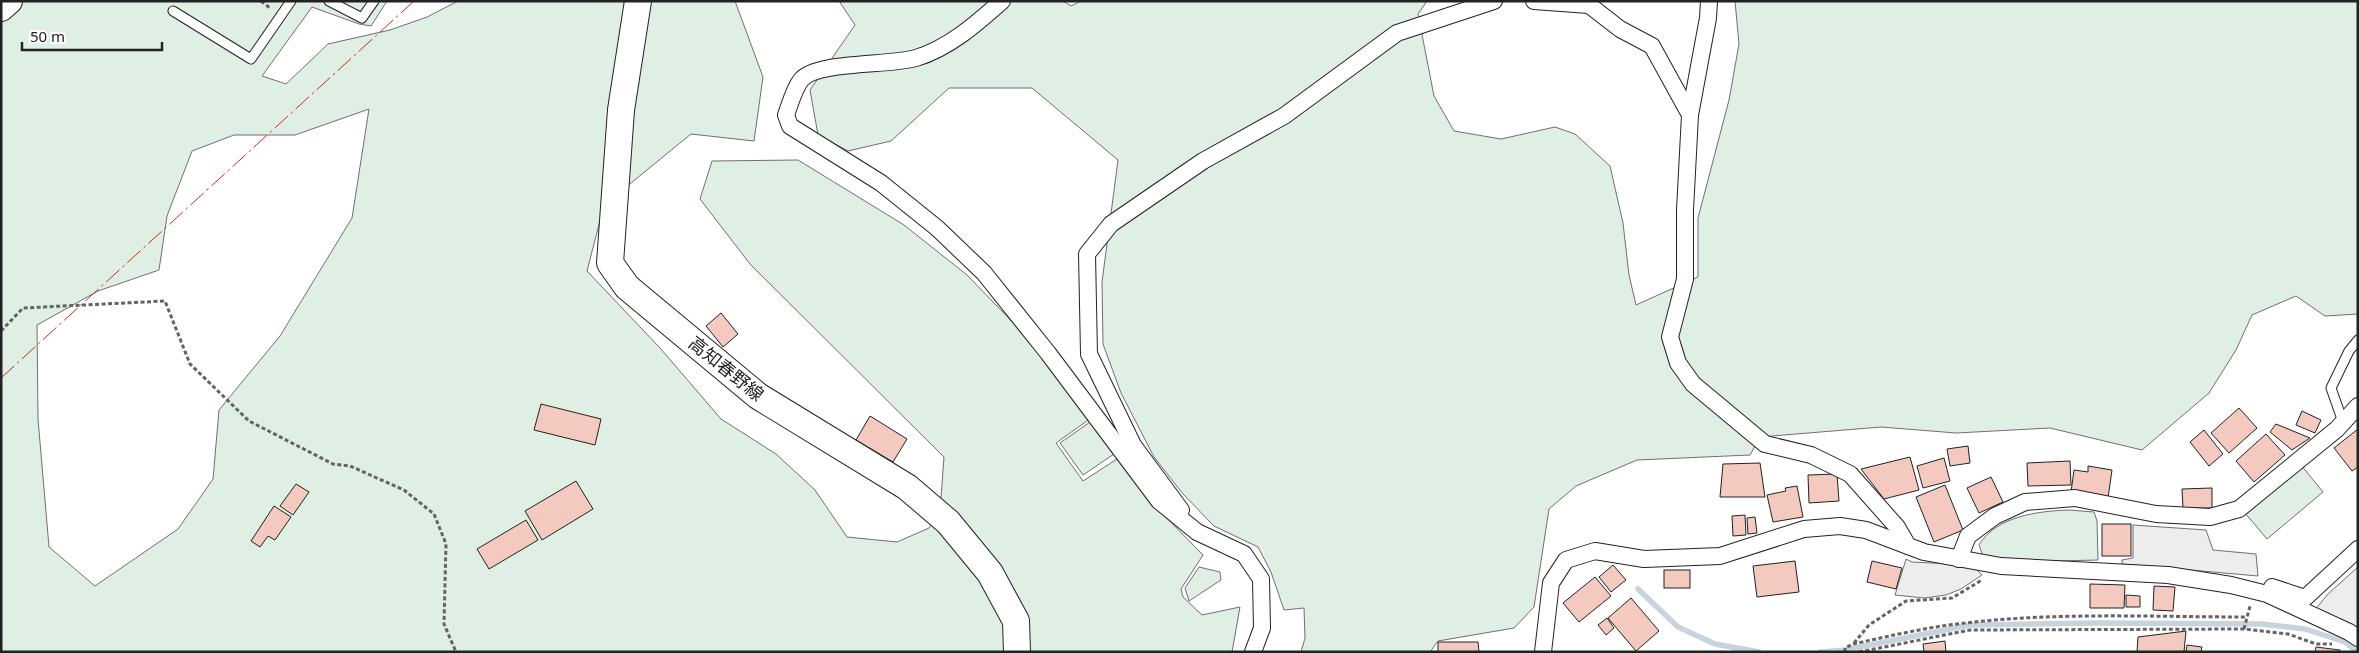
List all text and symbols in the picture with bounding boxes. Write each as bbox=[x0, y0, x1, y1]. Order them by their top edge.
scale bar bbox=[22, 20, 162, 52]
text: 50 m bbox=[30, 26, 65, 46]
street label: 高知春野線 bbox=[684, 331, 769, 406]

